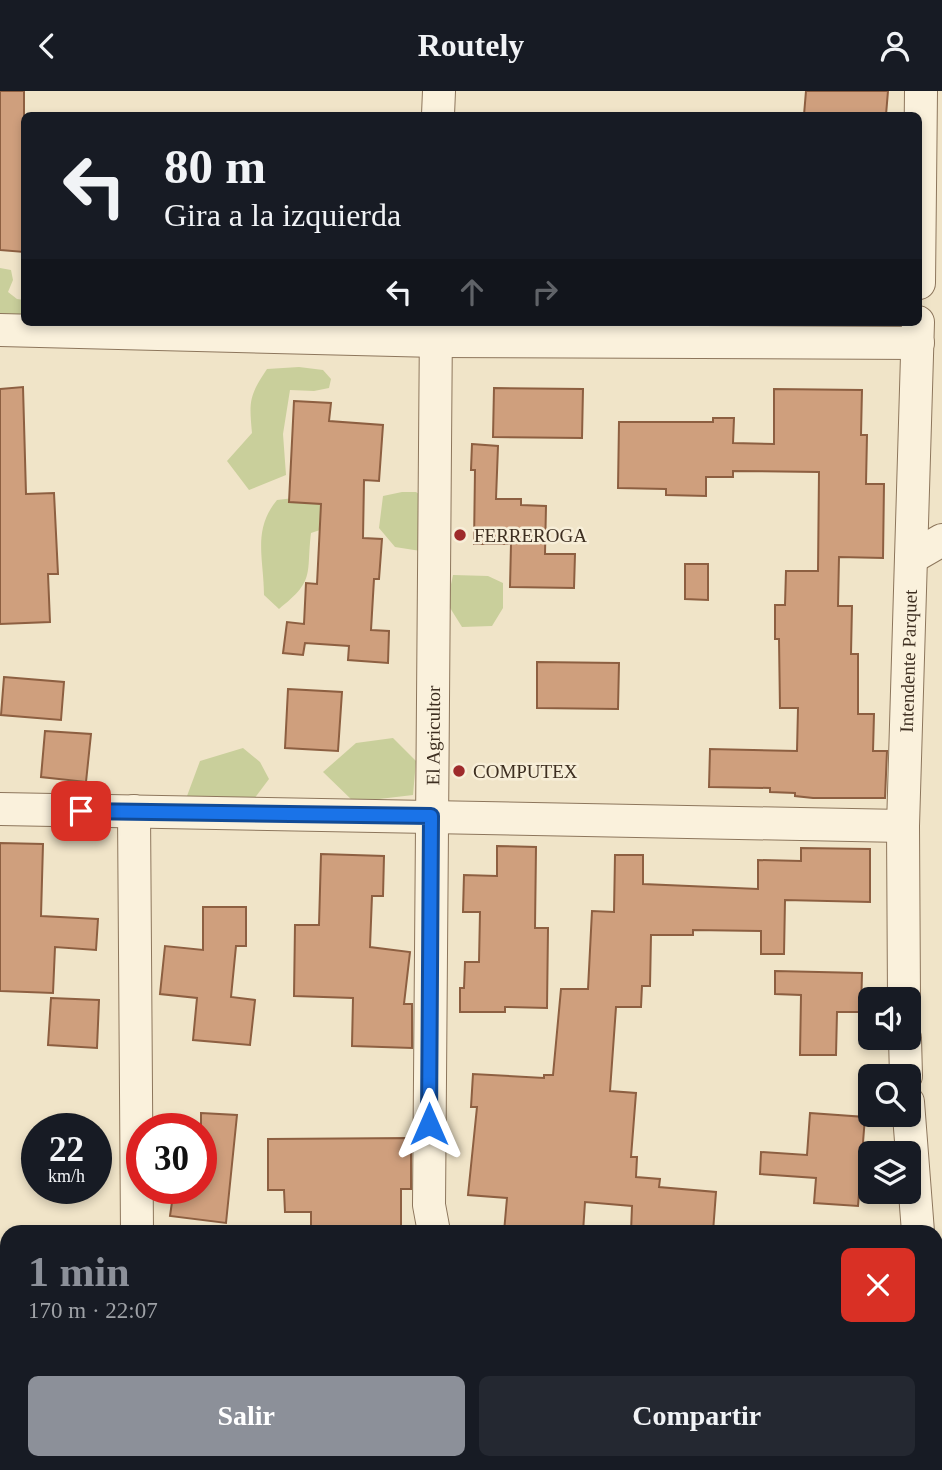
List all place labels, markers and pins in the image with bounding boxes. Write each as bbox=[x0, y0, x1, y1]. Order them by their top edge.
place label: FERREROGA bbox=[474, 525, 587, 546]
marker: FERREROGA bbox=[452, 527, 468, 543]
place label: COMPUTEX bbox=[473, 761, 578, 782]
marker: COMPUTEX bbox=[451, 763, 467, 779]
pin bbox=[51, 781, 111, 841]

